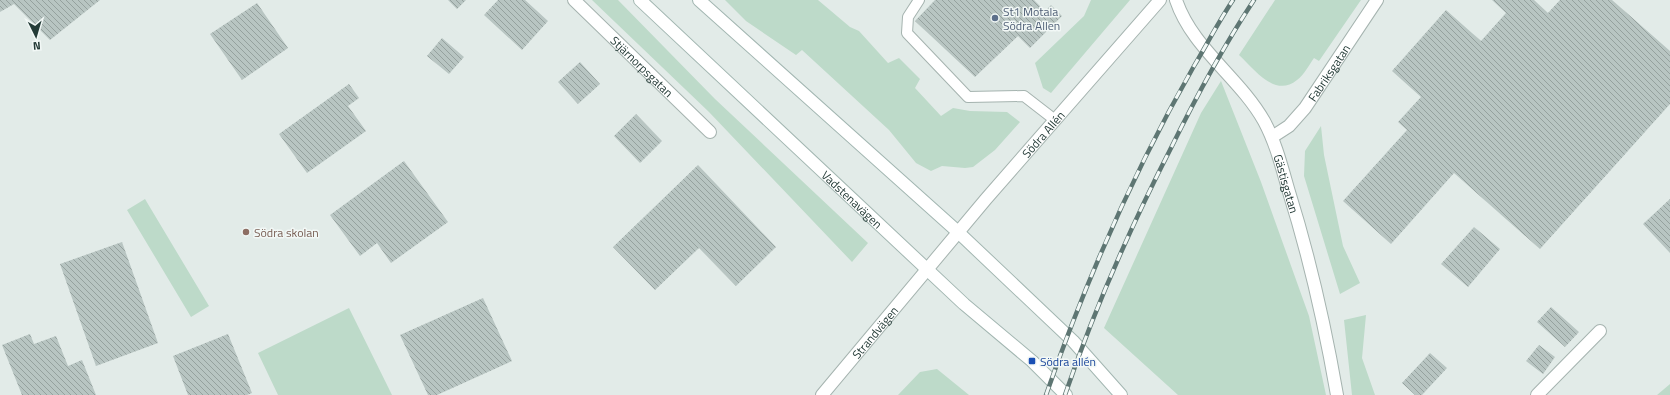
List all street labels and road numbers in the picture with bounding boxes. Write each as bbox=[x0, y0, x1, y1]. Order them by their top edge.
street label: Stjärnorpsgatan bbox=[606, 31, 678, 101]
street label: Fabriksgatan bbox=[1303, 40, 1355, 105]
street label: Södra Allén bbox=[1017, 106, 1069, 162]
street label: Gästisgatan bbox=[1269, 152, 1304, 215]
street label: Vadstenavägen bbox=[817, 166, 887, 233]
street label: Strandvägen bbox=[847, 301, 902, 363]

